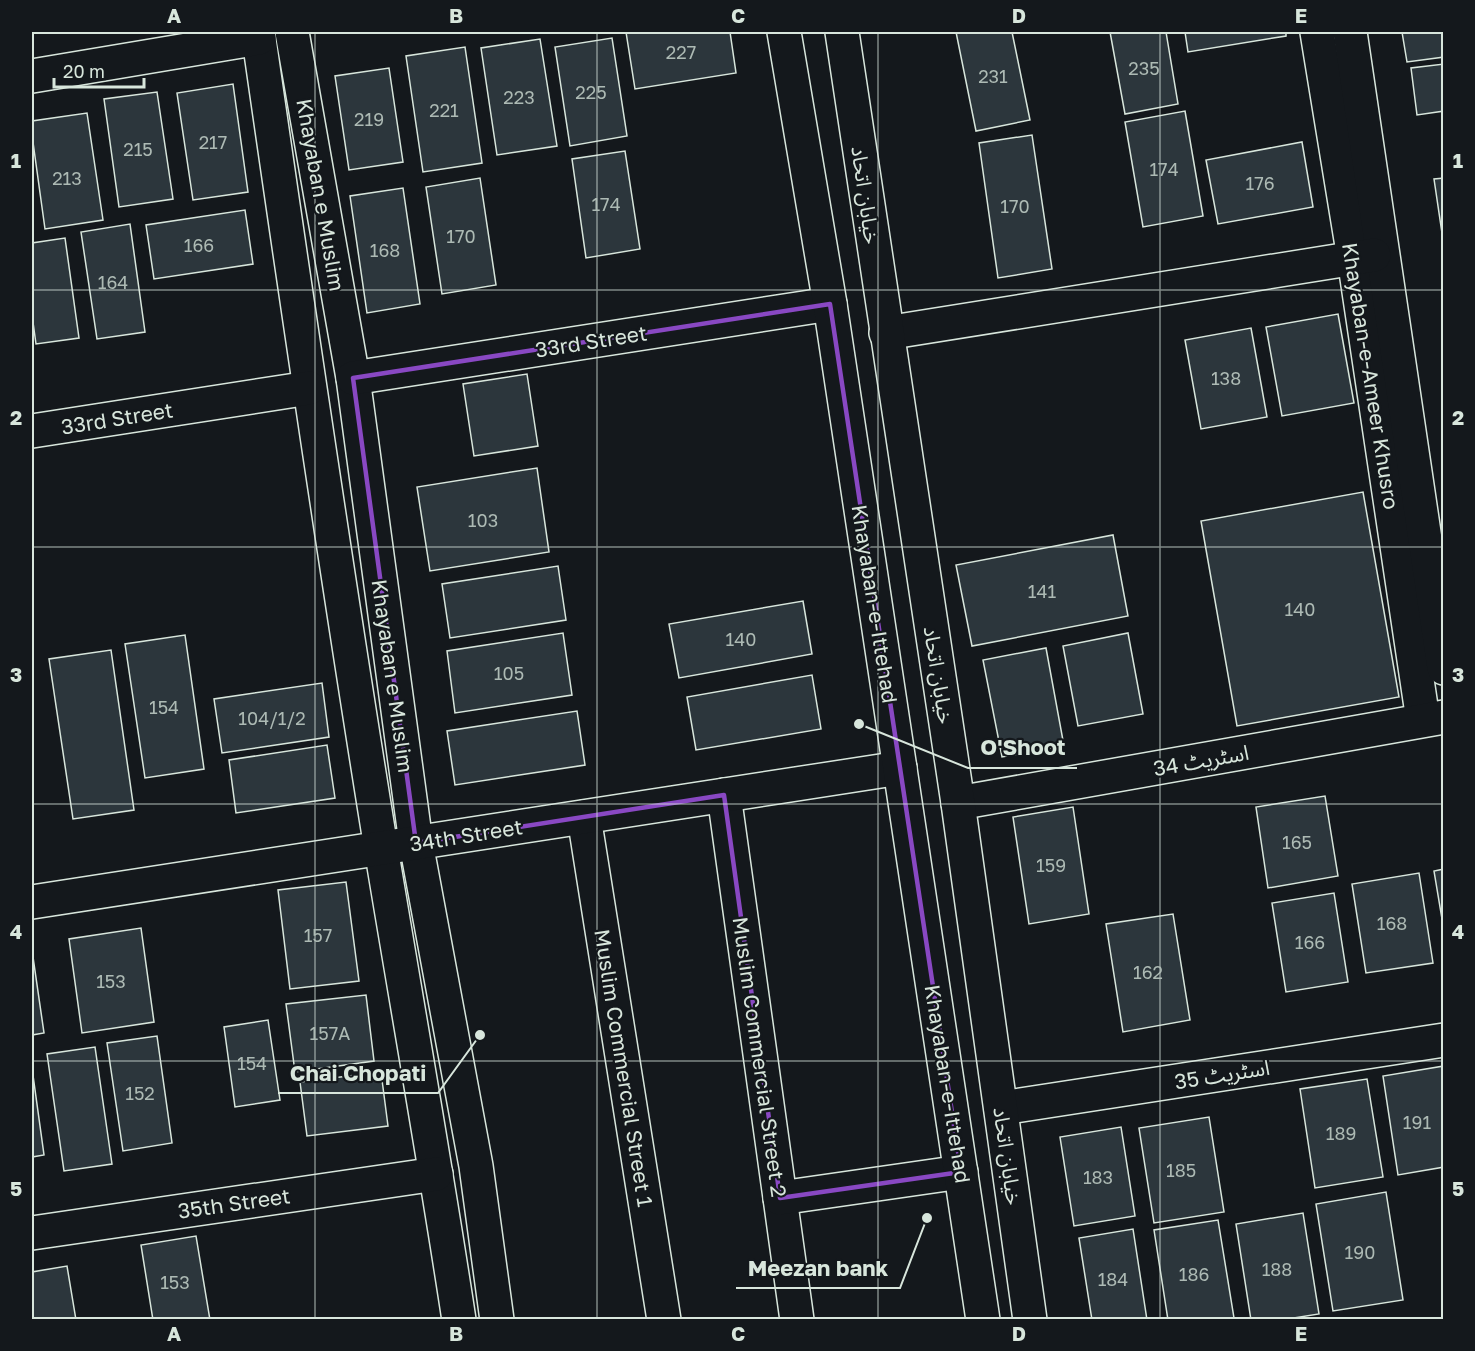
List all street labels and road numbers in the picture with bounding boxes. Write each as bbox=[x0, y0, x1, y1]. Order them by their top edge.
street label: Khayaban e Muslim bbox=[291, 97, 351, 293]
street label: خیابان اتحاد bbox=[846, 144, 886, 246]
street label: Khayaban-e-Ameer Khusro bbox=[1337, 241, 1405, 511]
street label: 33rd Street bbox=[533, 319, 649, 363]
street label: 33rd Street bbox=[59, 396, 175, 440]
street label: Khayaban-e-Ittehad bbox=[846, 503, 904, 705]
street label: Khayaban e Muslim bbox=[367, 578, 419, 774]
street label: خیابان اتحاد bbox=[918, 624, 960, 726]
street label: اسٹریٹ 34 bbox=[1151, 739, 1251, 781]
street label: 34th Street bbox=[408, 813, 524, 857]
street label: Muslim Commercial Street 2 bbox=[727, 915, 793, 1199]
street label: Muslim Commercial Street 1 bbox=[589, 927, 659, 1209]
street label: Khayaban-e-Ittehad bbox=[919, 983, 977, 1185]
street label: اسٹریٹ 35 bbox=[1173, 1054, 1271, 1094]
street label: خیابان اتحاد bbox=[988, 1105, 1028, 1207]
street label: 35th Street bbox=[176, 1182, 292, 1224]

